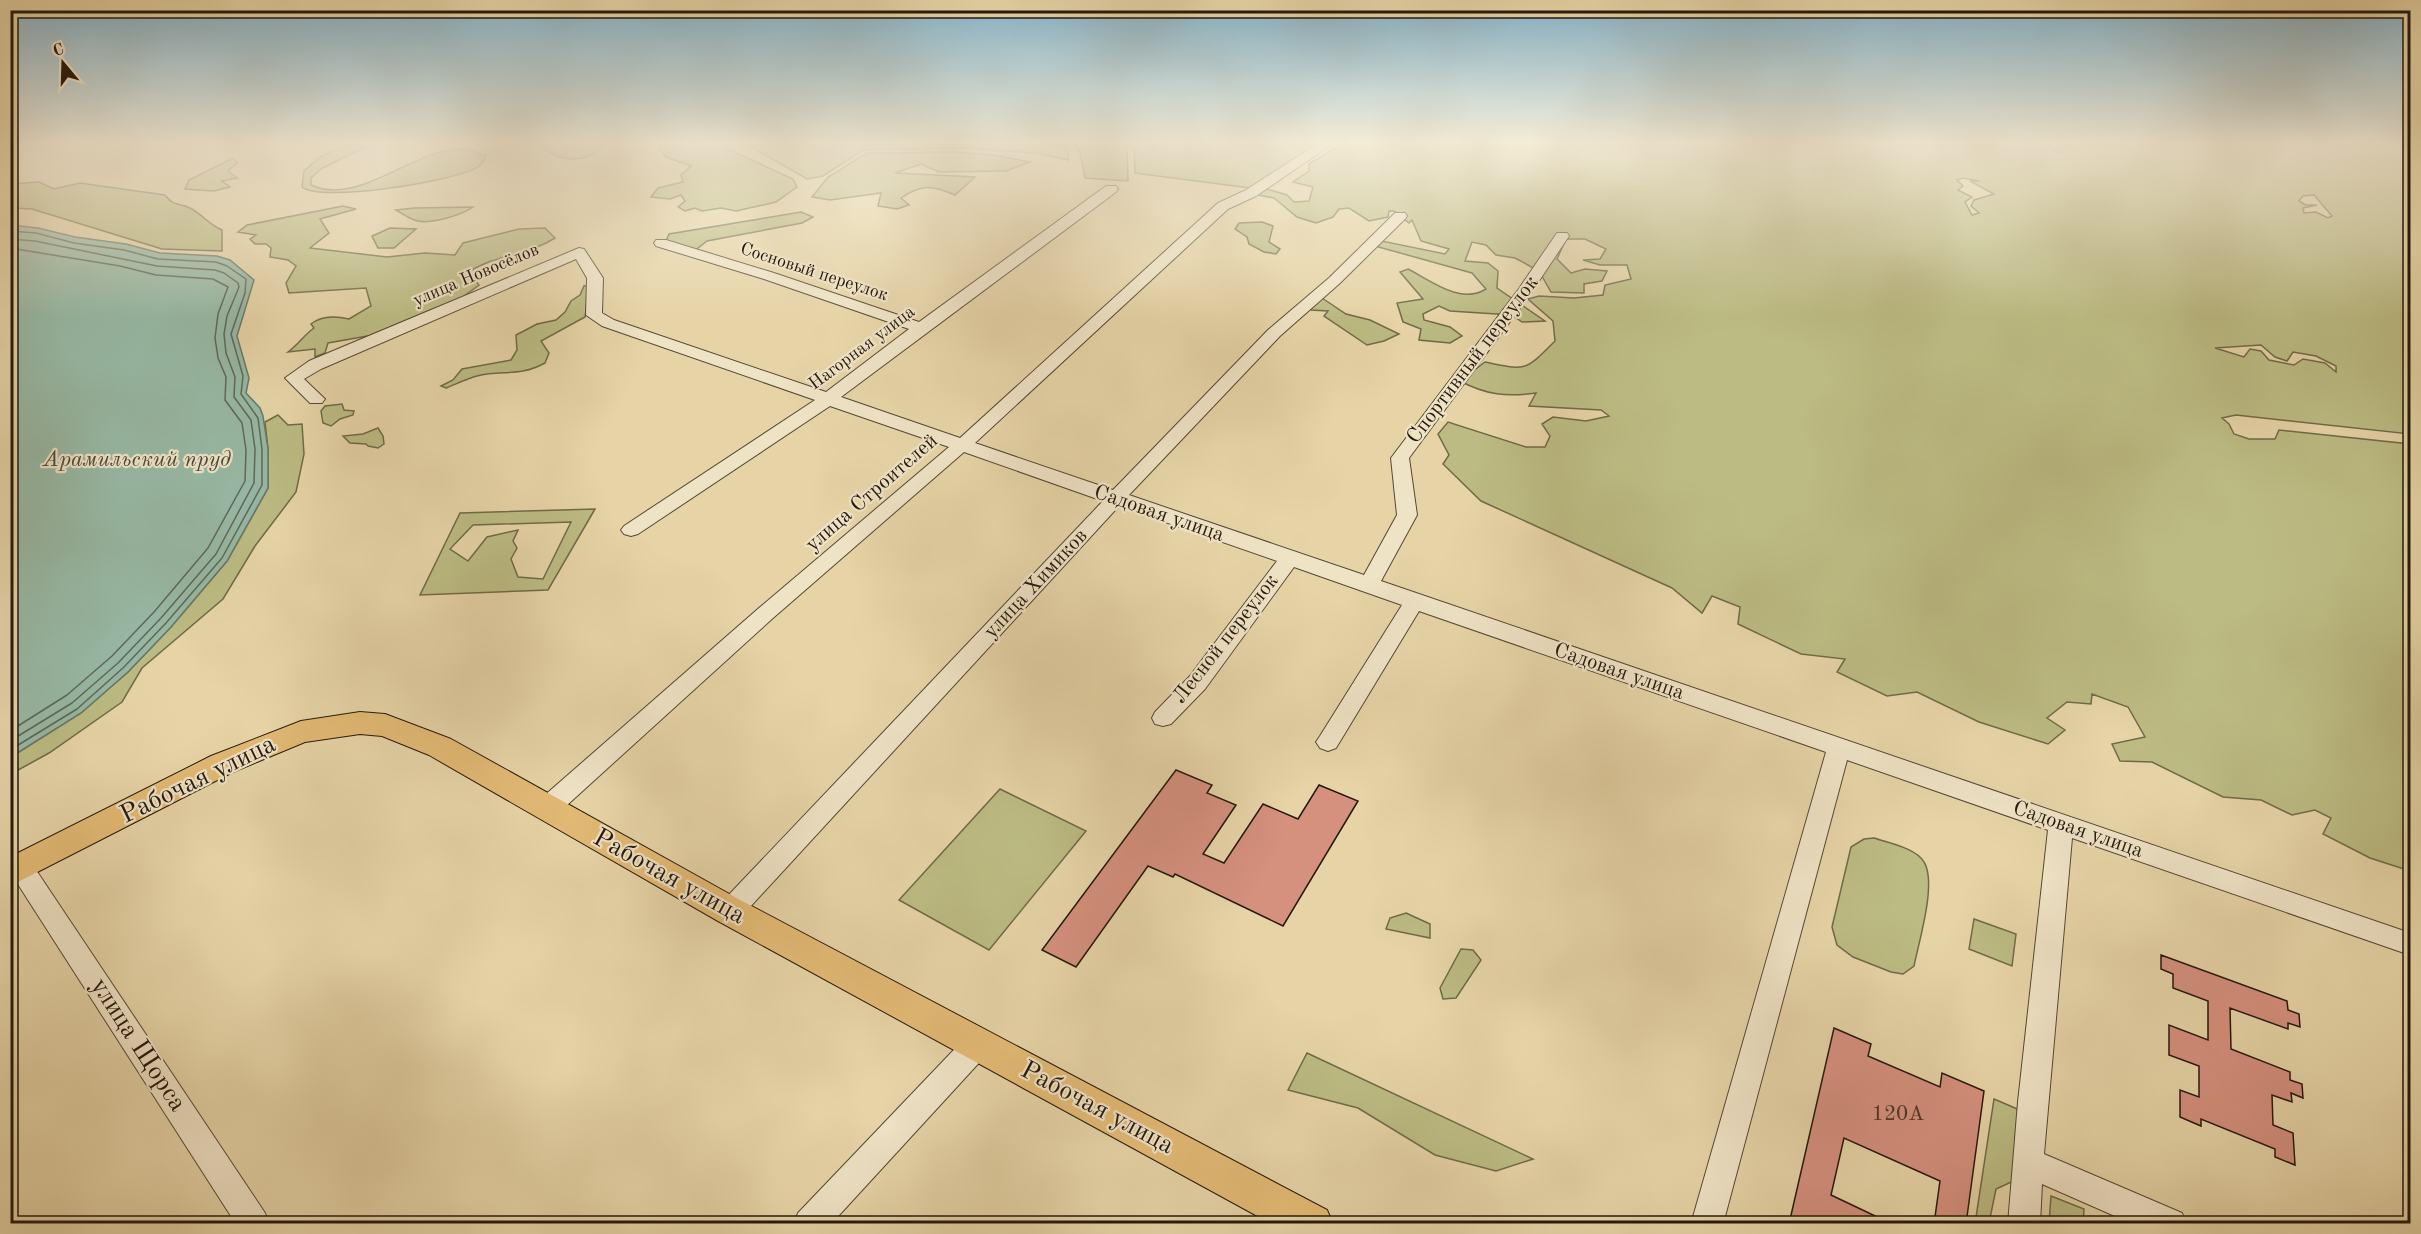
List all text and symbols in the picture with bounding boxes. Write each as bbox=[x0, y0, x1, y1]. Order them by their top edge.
north arrow bbox=[33, 33, 93, 93]
text: С bbox=[51, 41, 66, 60]
street label: улица Новосёлов bbox=[411, 240, 541, 310]
street label: Сосновый переулок bbox=[738, 240, 890, 304]
street label: Спортивный переулок bbox=[1403, 272, 1543, 448]
street label: Нагорная улица bbox=[806, 302, 918, 394]
street label: улица Строителей bbox=[802, 430, 942, 556]
water label: Арамильский пруд bbox=[42, 449, 231, 471]
street label: Садовая улица bbox=[1091, 482, 1227, 546]
street label: улица Химиков bbox=[980, 525, 1092, 643]
street label: Лесной переулок bbox=[1169, 570, 1283, 708]
street label: Садовая улица bbox=[1551, 640, 1687, 704]
street label: Рабочая улица bbox=[116, 731, 280, 829]
street label: Садовая улица bbox=[2010, 798, 2146, 862]
street label: Рабочая улица bbox=[589, 825, 750, 930]
street label: улица Щорса bbox=[85, 974, 191, 1116]
street label: Рабочая улица bbox=[1016, 1057, 1178, 1159]
house number: 120А bbox=[1872, 1104, 1924, 1125]

